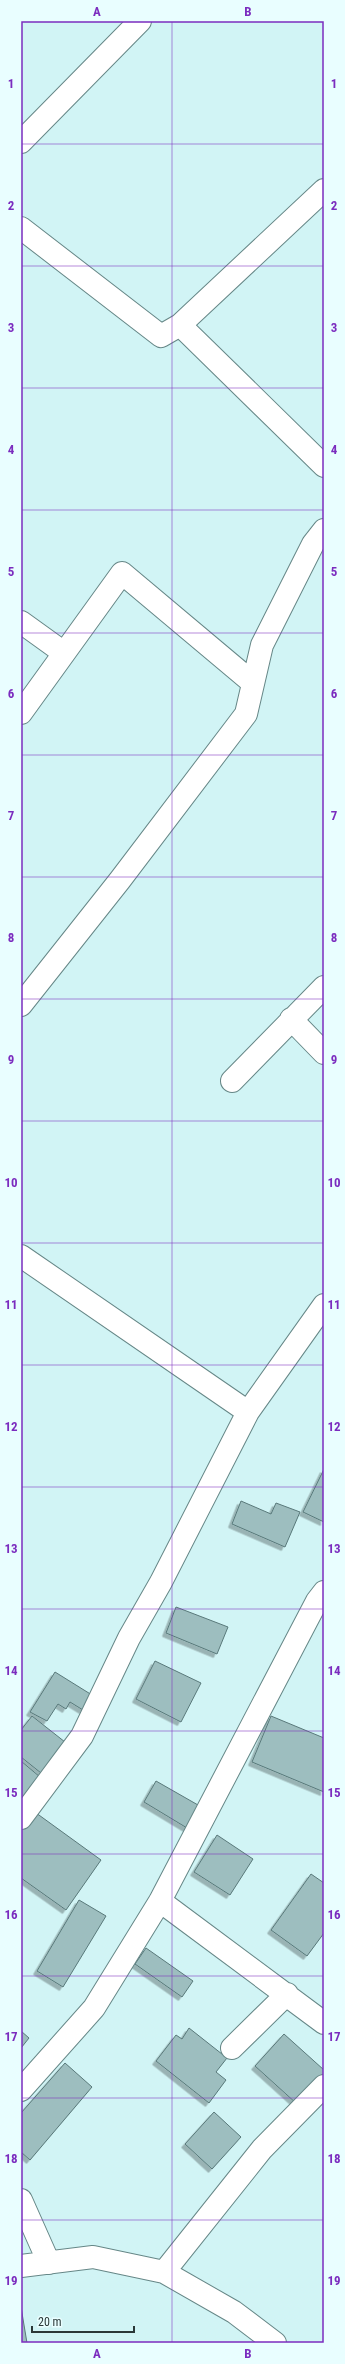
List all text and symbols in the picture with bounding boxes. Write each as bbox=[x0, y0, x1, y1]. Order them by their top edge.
text: A bbox=[93, 4, 101, 19]
text: B bbox=[244, 4, 252, 19]
text: 1 bbox=[8, 76, 14, 91]
text: 1 bbox=[331, 76, 337, 91]
text: 2 bbox=[8, 198, 15, 213]
text: 2 bbox=[331, 198, 338, 213]
text: 3 bbox=[8, 320, 14, 335]
text: 3 bbox=[331, 320, 337, 335]
text: 4 bbox=[8, 442, 15, 457]
text: 4 bbox=[331, 442, 338, 457]
text: 5 bbox=[8, 564, 15, 579]
text: 5 bbox=[331, 564, 338, 579]
text: 6 bbox=[8, 686, 15, 701]
text: 6 bbox=[331, 686, 338, 701]
text: 7 bbox=[8, 808, 15, 823]
text: 7 bbox=[331, 808, 338, 823]
text: 8 bbox=[8, 930, 14, 945]
text: 8 bbox=[331, 930, 337, 945]
text: 9 bbox=[8, 1052, 14, 1067]
text: 9 bbox=[331, 1052, 337, 1067]
text: 10 bbox=[4, 1175, 18, 1190]
text: 10 bbox=[327, 1175, 341, 1190]
text: 11 bbox=[4, 1297, 18, 1312]
text: 11 bbox=[327, 1297, 341, 1312]
text: 12 bbox=[4, 1419, 18, 1434]
text: 12 bbox=[327, 1419, 341, 1434]
text: 13 bbox=[4, 1541, 18, 1556]
text: 13 bbox=[327, 1541, 341, 1556]
text: 14 bbox=[4, 1663, 18, 1678]
text: 14 bbox=[327, 1663, 341, 1678]
text: 15 bbox=[4, 1785, 18, 1800]
text: 15 bbox=[327, 1785, 341, 1800]
text: 16 bbox=[4, 1907, 18, 1922]
text: 16 bbox=[327, 1907, 341, 1922]
text: 17 bbox=[4, 2029, 18, 2044]
text: 17 bbox=[327, 2029, 341, 2044]
text: 18 bbox=[4, 2151, 18, 2166]
text: 18 bbox=[327, 2151, 341, 2166]
text: 19 bbox=[4, 2273, 18, 2288]
text: 19 bbox=[327, 2273, 341, 2288]
scale bar bbox=[32, 2308, 134, 2334]
text: 20 m bbox=[38, 2315, 62, 2329]
text: A bbox=[93, 2346, 101, 2361]
text: B bbox=[244, 2346, 252, 2361]

